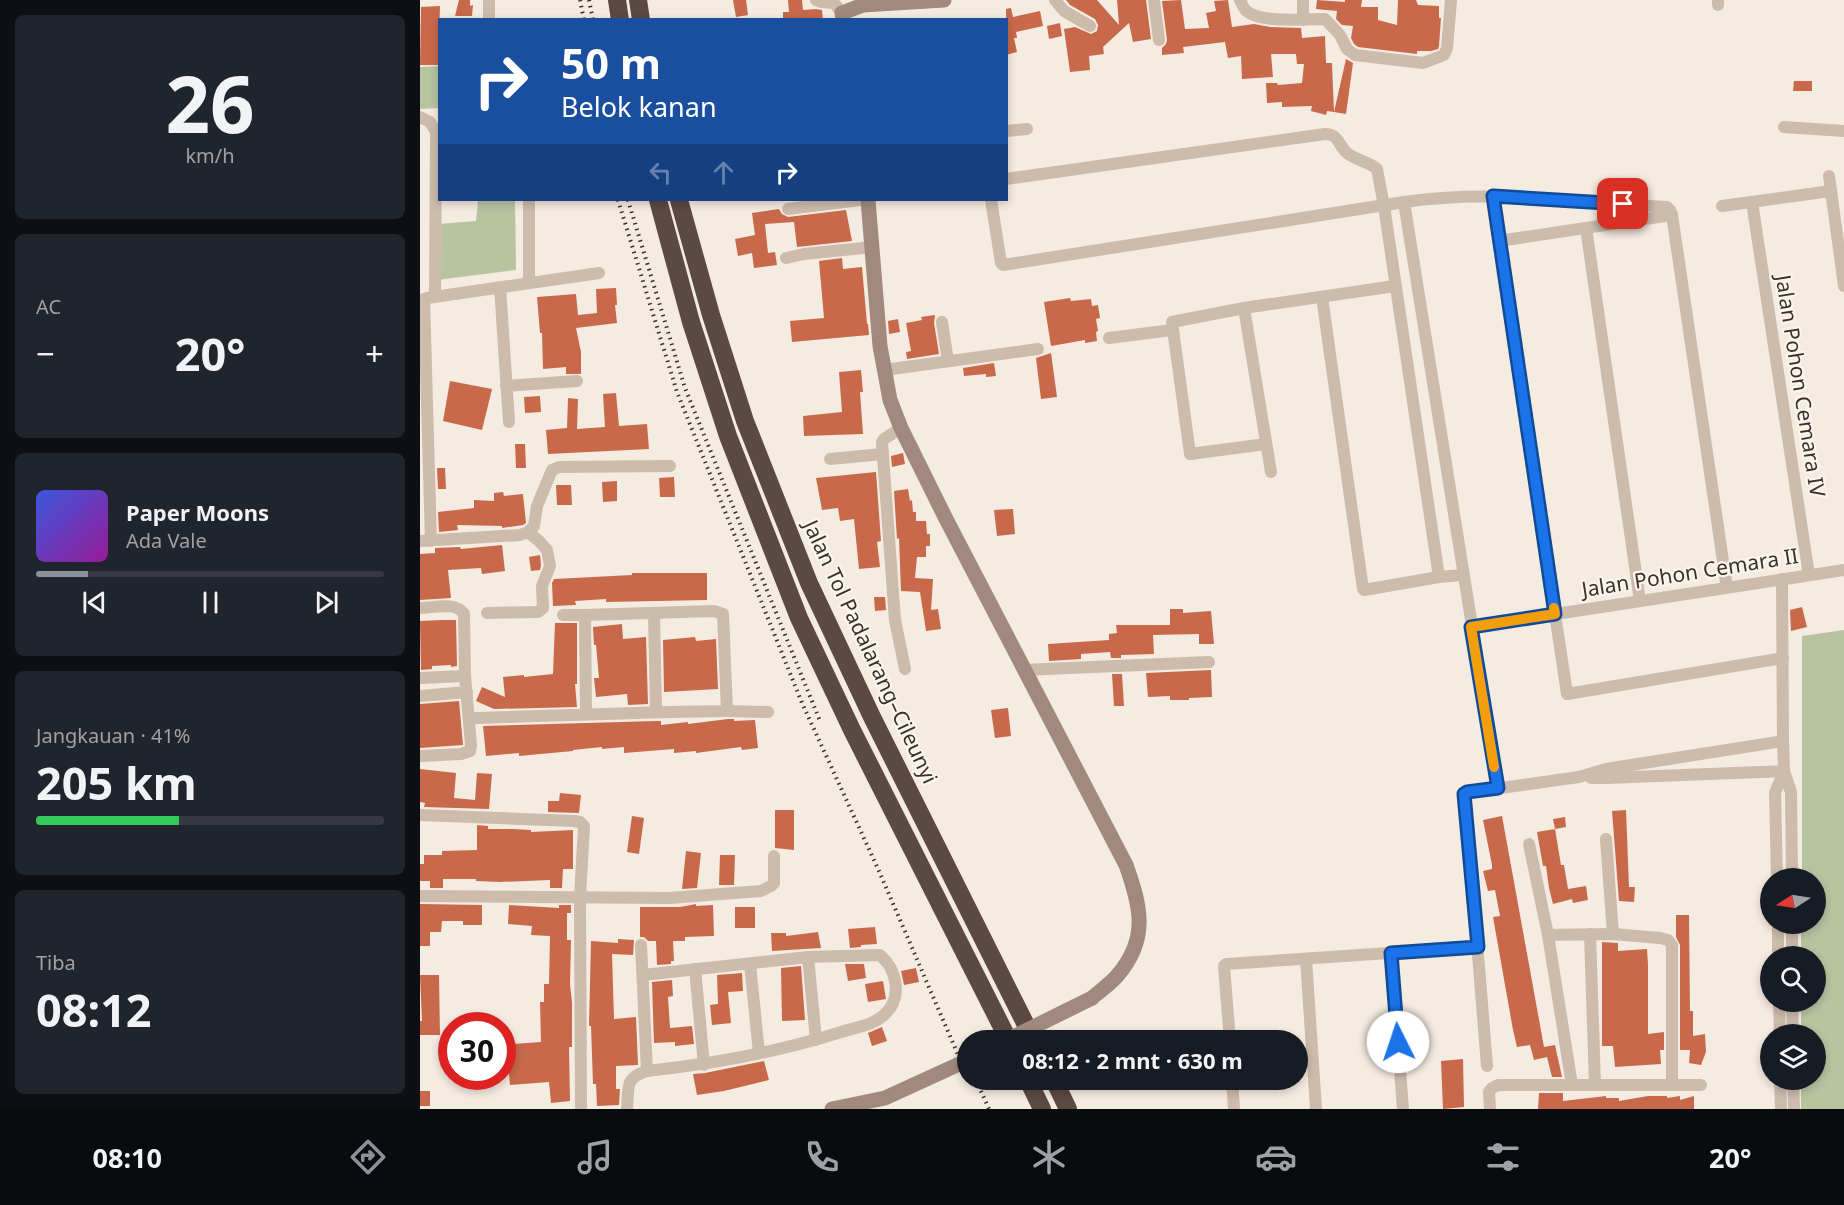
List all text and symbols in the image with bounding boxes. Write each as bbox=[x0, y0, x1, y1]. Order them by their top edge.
text: 50 m bbox=[561, 34, 661, 91]
icon: right bbox=[462, 42, 540, 120]
text: 26 bbox=[165, 50, 255, 156]
text: Belok kanan bbox=[561, 88, 717, 125]
text: km/h bbox=[185, 142, 235, 169]
icon: left bbox=[644, 156, 677, 189]
icon: ahead bbox=[707, 156, 740, 189]
icon: right bbox=[770, 156, 803, 189]
pin bbox=[1597, 178, 1648, 229]
icon: arrive bbox=[1606, 187, 1639, 220]
street label: Jalan Pohon Cemara IV bbox=[1769, 271, 1832, 499]
text: AC bbox=[36, 293, 61, 320]
text: 20° bbox=[175, 323, 245, 384]
text: − bbox=[36, 331, 55, 376]
text: + bbox=[365, 331, 384, 376]
text: Paper Moons bbox=[126, 497, 269, 527]
street label: Jalan Tol Padalarang–Cileunyi bbox=[797, 513, 944, 788]
text: Ada Vale bbox=[126, 527, 207, 554]
street label: Jalan Pohon Cemara II bbox=[1578, 541, 1800, 603]
icon: previous bbox=[78, 586, 111, 619]
icon: pause bbox=[194, 586, 227, 619]
icon: next bbox=[310, 586, 343, 619]
text: Jangkauan · 41% bbox=[36, 722, 190, 749]
text: 205 km bbox=[36, 752, 197, 813]
north arrow bbox=[1760, 868, 1826, 934]
map controls bbox=[1760, 868, 1826, 1090]
button: search bbox=[1760, 946, 1826, 1012]
text: Tiba bbox=[36, 949, 76, 976]
text: 08:12 bbox=[36, 979, 152, 1040]
position arrow bbox=[1366, 1010, 1430, 1074]
speed limit sign: 30 bbox=[438, 1012, 516, 1090]
button: layers bbox=[1760, 1024, 1826, 1090]
text: 08:12 · 2 mnt · 630 m bbox=[1022, 1045, 1243, 1075]
icon: directions bbox=[347, 1136, 389, 1178]
icon: music bbox=[574, 1136, 616, 1178]
icon: phone bbox=[801, 1136, 843, 1178]
icon: climate bbox=[1028, 1136, 1070, 1178]
icon: car bbox=[1255, 1136, 1297, 1178]
icon: filters bbox=[1482, 1136, 1524, 1178]
text: 08:10 bbox=[93, 1139, 162, 1176]
text: 20° bbox=[1709, 1139, 1751, 1176]

